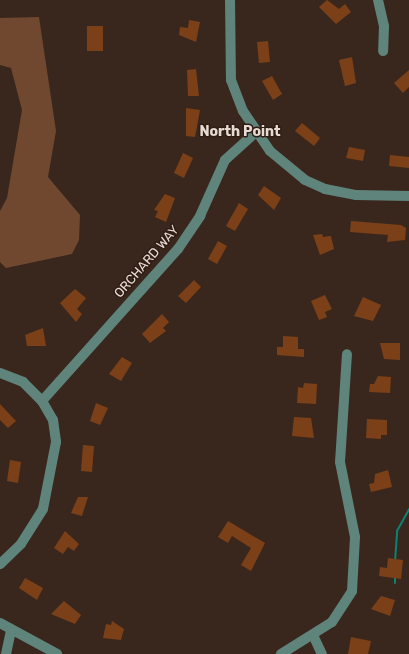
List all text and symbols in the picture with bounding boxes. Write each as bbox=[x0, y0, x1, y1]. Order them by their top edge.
district label: North Point bbox=[200, 124, 280, 140]
street label: ORCHARD WAY bbox=[111, 223, 183, 301]

